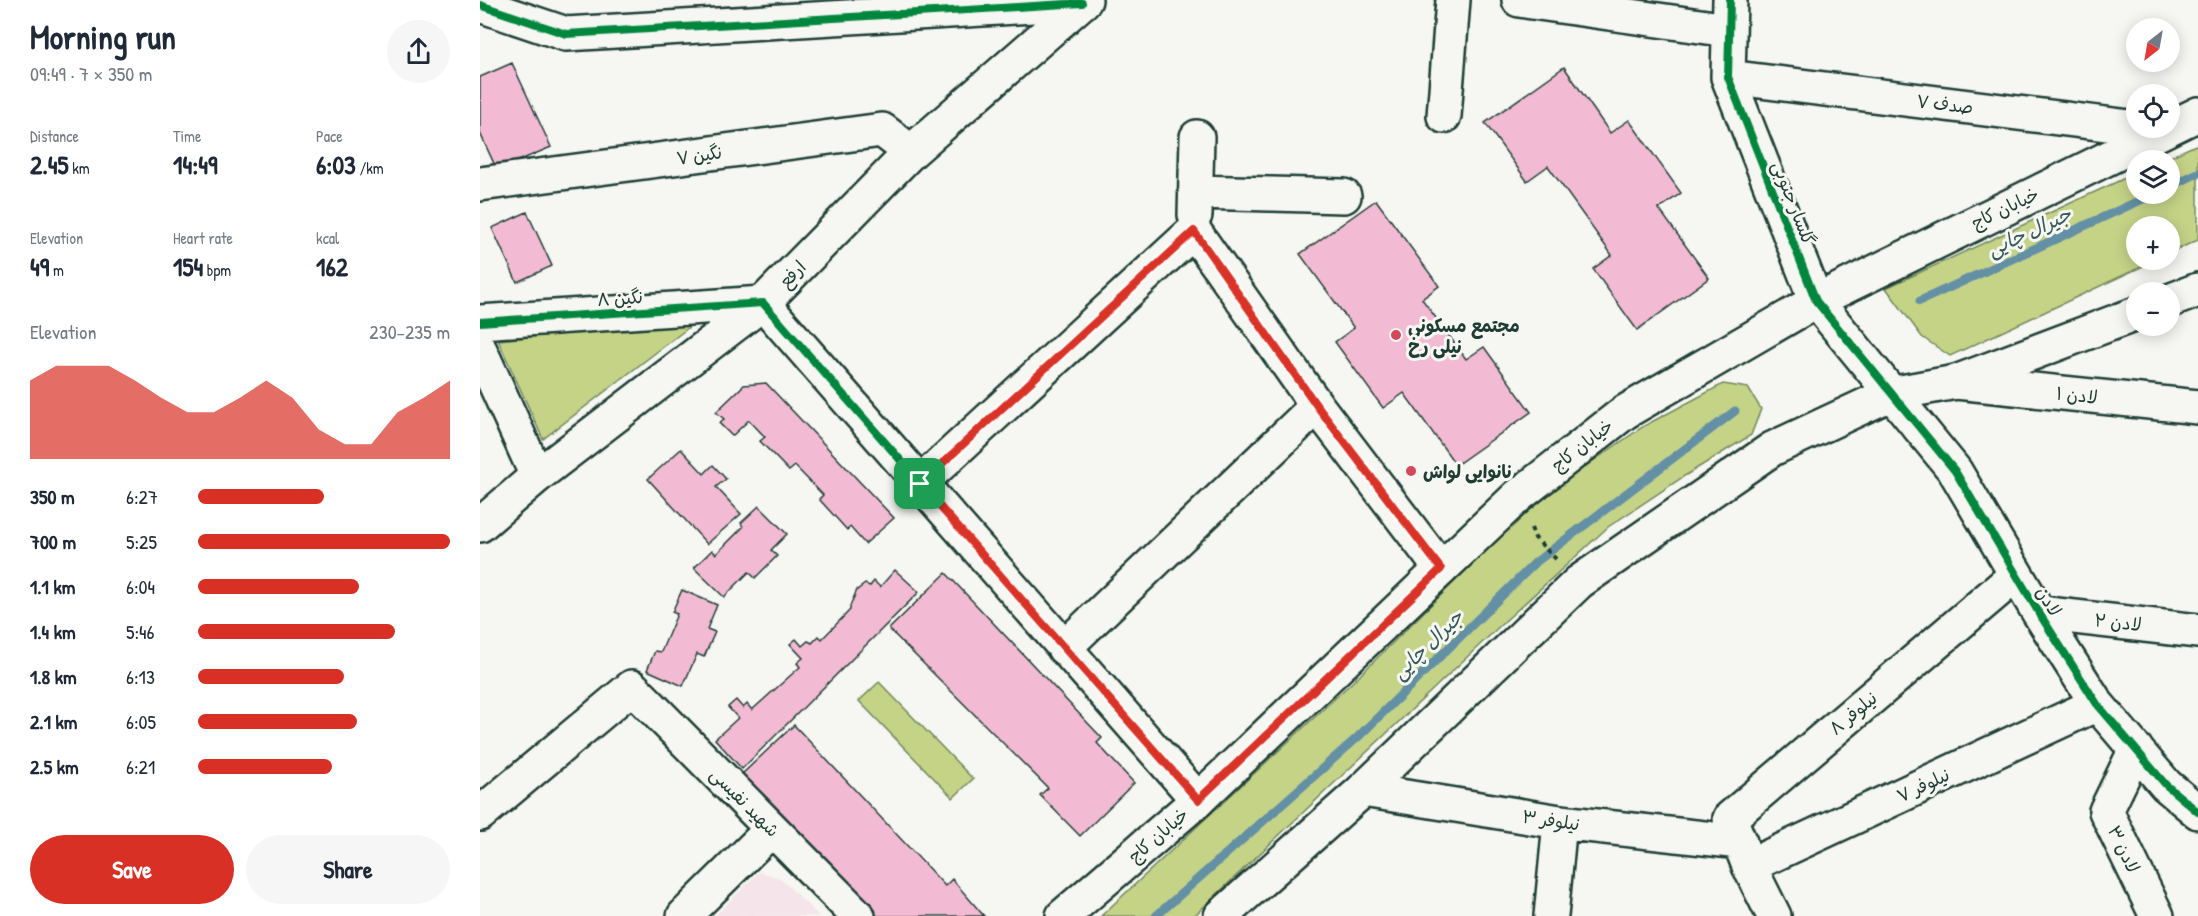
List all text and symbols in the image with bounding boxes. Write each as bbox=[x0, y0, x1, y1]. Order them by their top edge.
text: Morning run bbox=[30, 15, 176, 59]
north arrow bbox=[2126, 18, 2180, 72]
map controls bbox=[2126, 18, 2180, 336]
button: share bbox=[387, 20, 450, 83]
text: 09:49 · 7 × 350 m bbox=[30, 60, 152, 87]
button: locate bbox=[2126, 84, 2180, 138]
street label: صدف ۷ bbox=[1915, 88, 1975, 120]
text: Distance bbox=[30, 125, 79, 147]
text: Time bbox=[173, 125, 201, 147]
text: Pace bbox=[316, 125, 343, 147]
street label: نگین ۷ bbox=[674, 139, 724, 171]
text: 2.45 bbox=[30, 147, 68, 182]
text: 14:49 bbox=[173, 147, 218, 182]
text: 6:03 bbox=[316, 147, 356, 182]
button: layers bbox=[2126, 150, 2180, 204]
text: km bbox=[68, 157, 90, 179]
text: /km bbox=[356, 157, 384, 179]
street label: گلسار جنوبی bbox=[1767, 157, 1822, 249]
street label: خیابان کاج bbox=[1967, 181, 2043, 235]
water label: جیرال چایی bbox=[1983, 200, 2076, 262]
button: + bbox=[2126, 216, 2180, 270]
text: Elevation bbox=[30, 227, 83, 249]
text: Heart rate bbox=[173, 227, 233, 249]
text: kcal bbox=[316, 227, 339, 249]
text: 49 bbox=[30, 249, 49, 284]
text: 154 bbox=[173, 249, 203, 284]
text: 162 bbox=[316, 249, 348, 284]
street label: ارفع bbox=[773, 255, 812, 294]
text: m bbox=[49, 259, 64, 281]
text: bpm bbox=[203, 259, 231, 281]
button: − bbox=[2126, 282, 2180, 336]
street label: نگین ۸ bbox=[596, 284, 644, 312]
place label: مجتمع مسکونی نیلی رخ bbox=[1408, 313, 1520, 359]
text: Elevation bbox=[30, 318, 96, 345]
text: 230–235 m bbox=[369, 318, 450, 345]
marker: مجتمع مسکونی نیلی رخ bbox=[1389, 328, 1403, 342]
street label: لادن ۱ bbox=[2055, 380, 2099, 410]
street label: خیابان کاج bbox=[1546, 413, 1618, 477]
pin bbox=[894, 458, 945, 509]
place label: نانوایی لواش bbox=[1423, 459, 1513, 484]
marker: نانوایی لواش bbox=[1404, 464, 1418, 478]
icon: arrive bbox=[903, 467, 936, 500]
text: 350 m bbox=[30, 483, 75, 510]
text: 6:27 bbox=[126, 483, 158, 510]
text: 700 m bbox=[30, 528, 76, 555]
text: 5:25 bbox=[126, 528, 157, 555]
text: 1.1 km bbox=[30, 573, 75, 600]
text: 6:04 bbox=[126, 573, 155, 600]
street label: لادن bbox=[2030, 581, 2068, 621]
water label: جیرال چایی bbox=[1385, 603, 1469, 685]
street label: لادن ۲ bbox=[2093, 607, 2143, 637]
text: 1.4 km bbox=[30, 618, 76, 645]
text: 5:46 bbox=[126, 618, 155, 645]
text: 1.8 km bbox=[30, 663, 77, 690]
text: 6:13 bbox=[126, 663, 155, 690]
street label: نیلوفر ۸ bbox=[1824, 685, 1882, 741]
text: 2.1 km bbox=[30, 708, 77, 735]
text: 6:05 bbox=[126, 708, 156, 735]
text: 2.5 km bbox=[30, 753, 79, 780]
text: 6:21 bbox=[126, 753, 155, 780]
street label: شهید نفیسی bbox=[705, 762, 785, 842]
street label: نیلوفر ۷ bbox=[1892, 762, 1954, 808]
street label: خیابان کاج bbox=[1123, 802, 1193, 868]
street label: نیلوفر ۳ bbox=[1521, 804, 1581, 836]
street label: لادن ۳ bbox=[2102, 821, 2146, 877]
button: Save bbox=[30, 835, 234, 904]
button: Share bbox=[246, 835, 450, 904]

